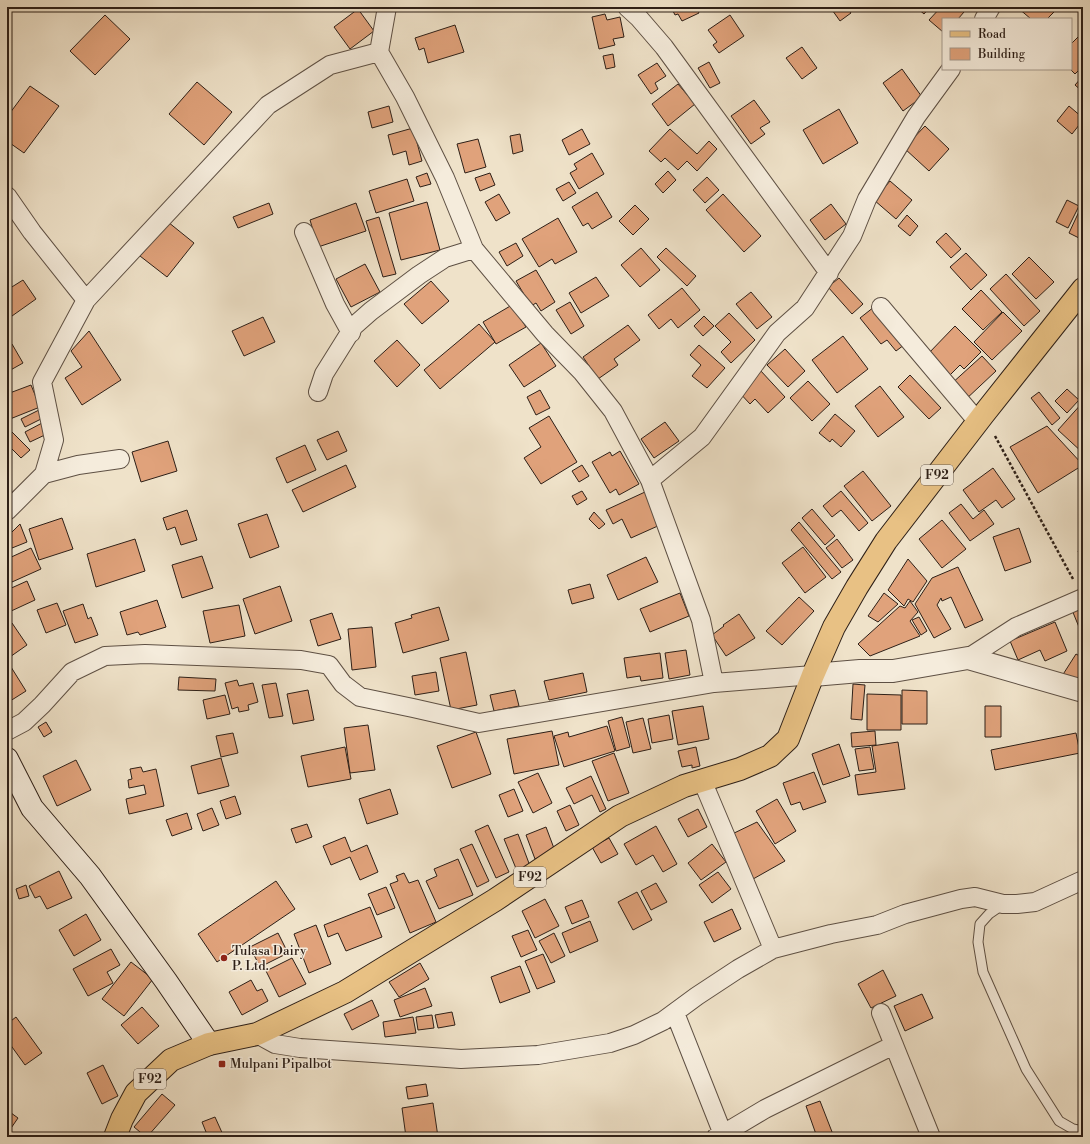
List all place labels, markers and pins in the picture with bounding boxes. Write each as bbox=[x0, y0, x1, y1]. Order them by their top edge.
place label: Tulasa Dairy P. Ltd. bbox=[232, 943, 307, 974]
marker: Tulasa Dairy P. Ltd. bbox=[219, 953, 229, 963]
place label: Mulpani Pipalbot bbox=[230, 1056, 332, 1072]
marker: Mulpani Pipalbot bbox=[217, 1059, 227, 1069]

